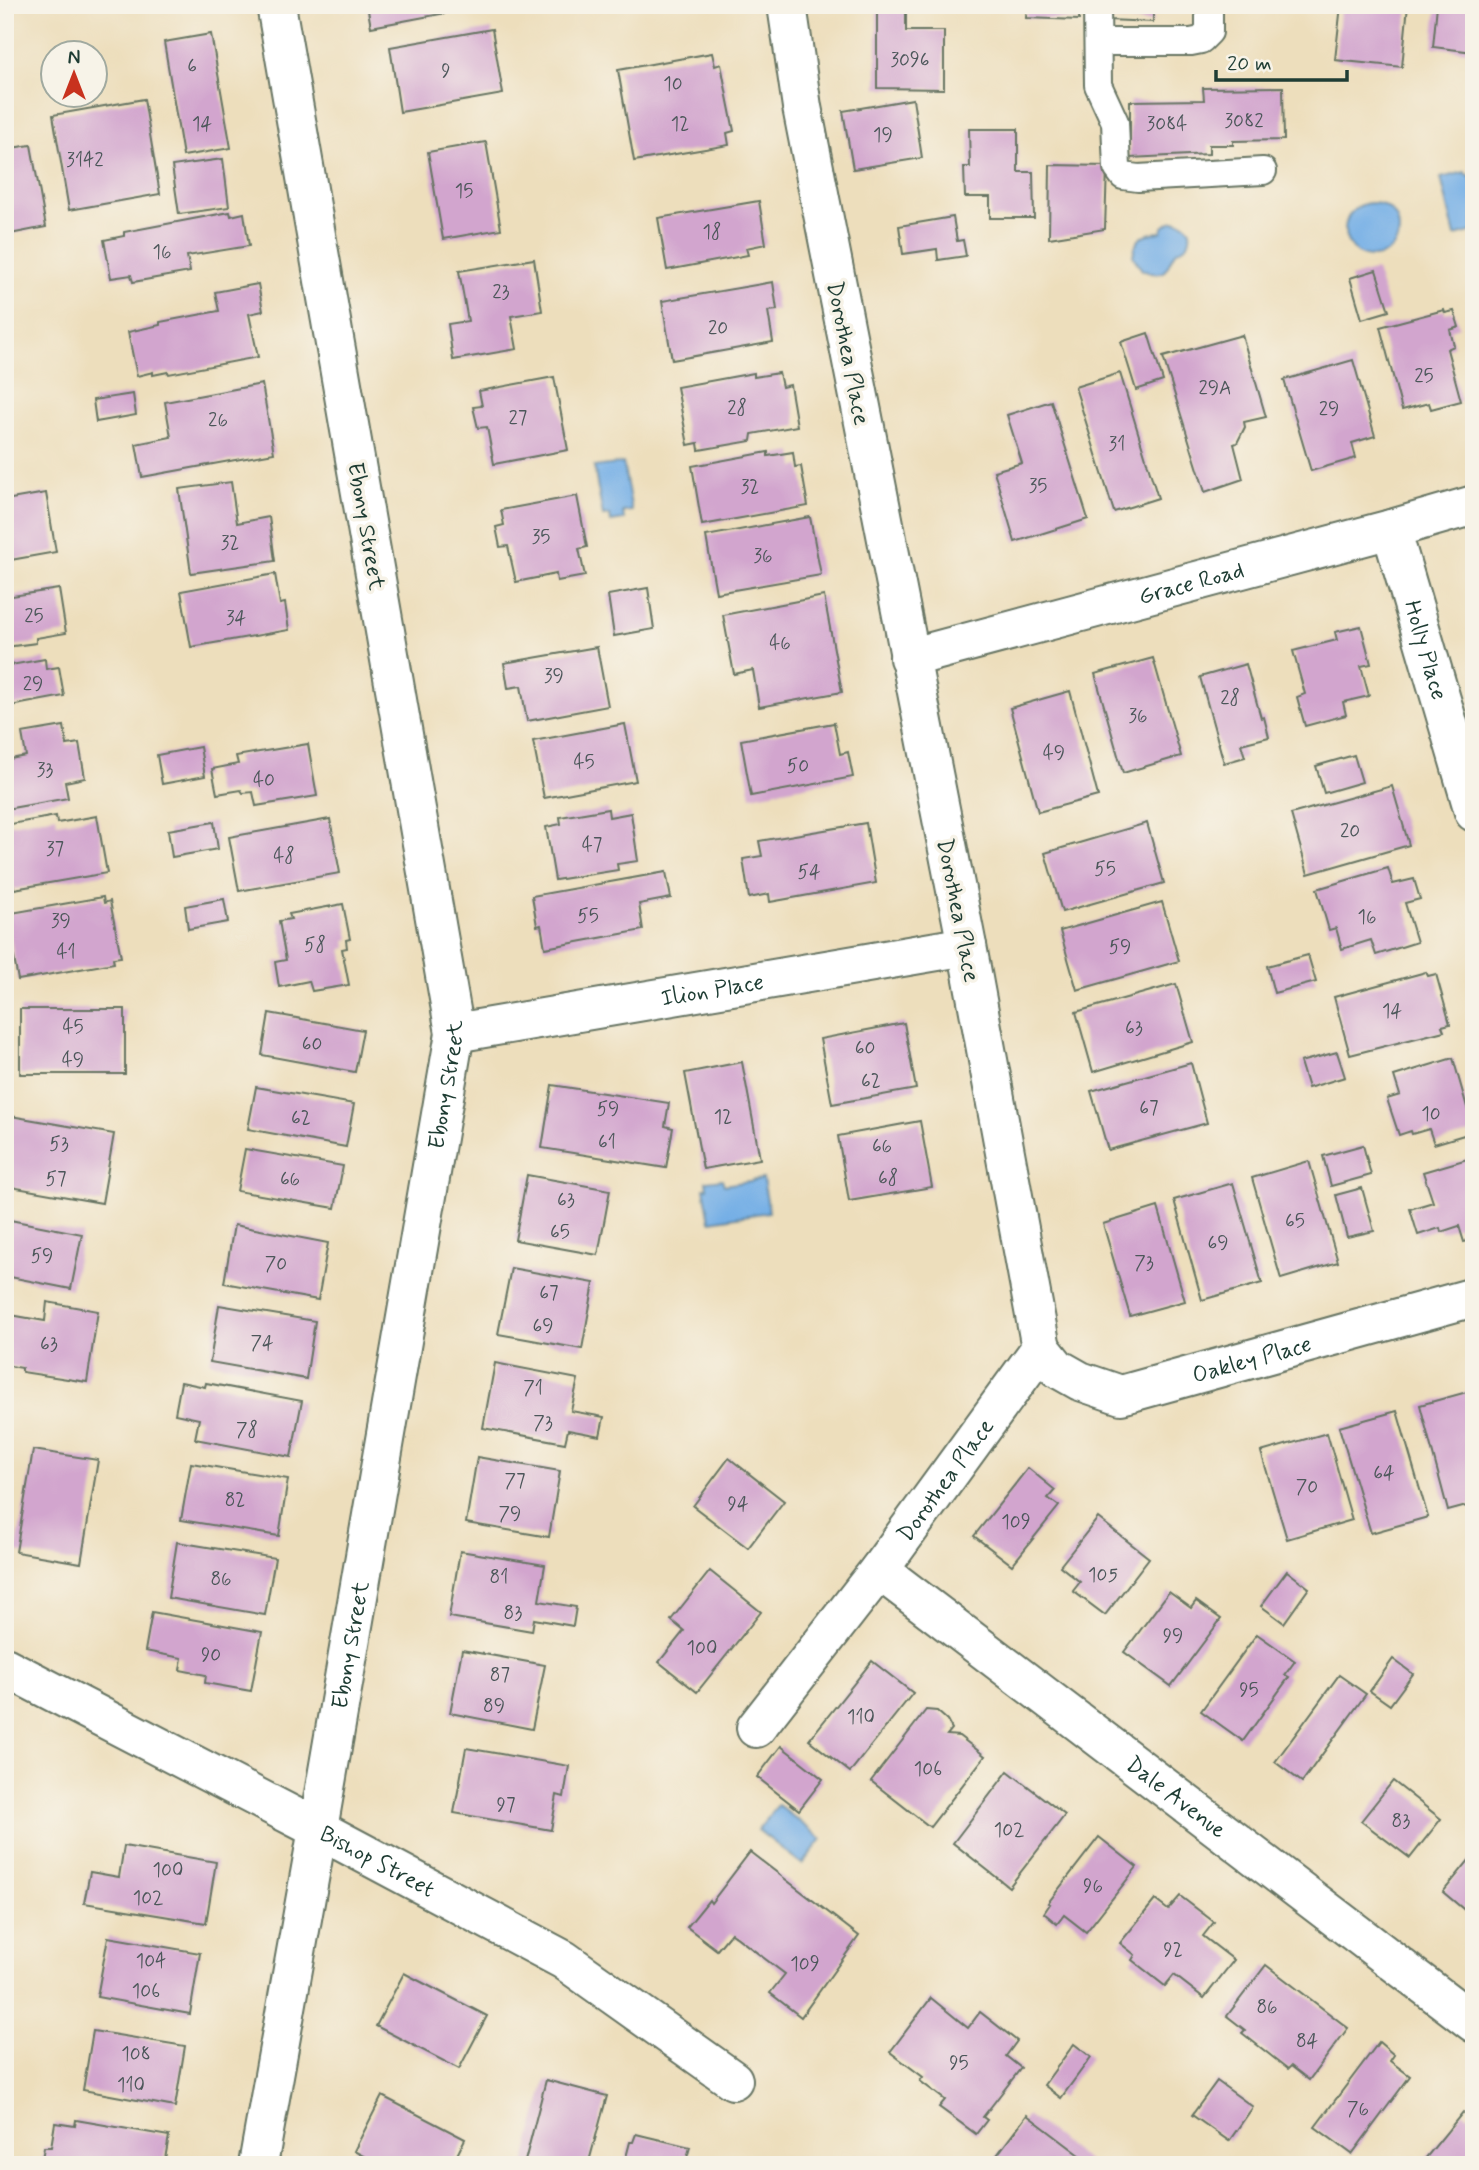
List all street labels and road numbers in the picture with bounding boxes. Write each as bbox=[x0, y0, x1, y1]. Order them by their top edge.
street label: Dorothea Place bbox=[818, 279, 876, 428]
street label: Ebony Street bbox=[339, 460, 391, 593]
street label: Grace Road bbox=[1136, 556, 1248, 613]
street label: Holly Place bbox=[1396, 597, 1453, 704]
street label: Dorothea Place bbox=[928, 836, 986, 985]
street label: Ilion Place bbox=[659, 968, 766, 1015]
street label: Ebony Street bbox=[422, 1018, 472, 1152]
street label: Oakley Place bbox=[1189, 1330, 1315, 1391]
street label: Dorothea Place bbox=[891, 1413, 1002, 1549]
street label: Ebony Street bbox=[326, 1579, 377, 1712]
street label: Dale Avenue bbox=[1119, 1750, 1232, 1846]
street label: Bishop Street bbox=[314, 1820, 439, 1905]

